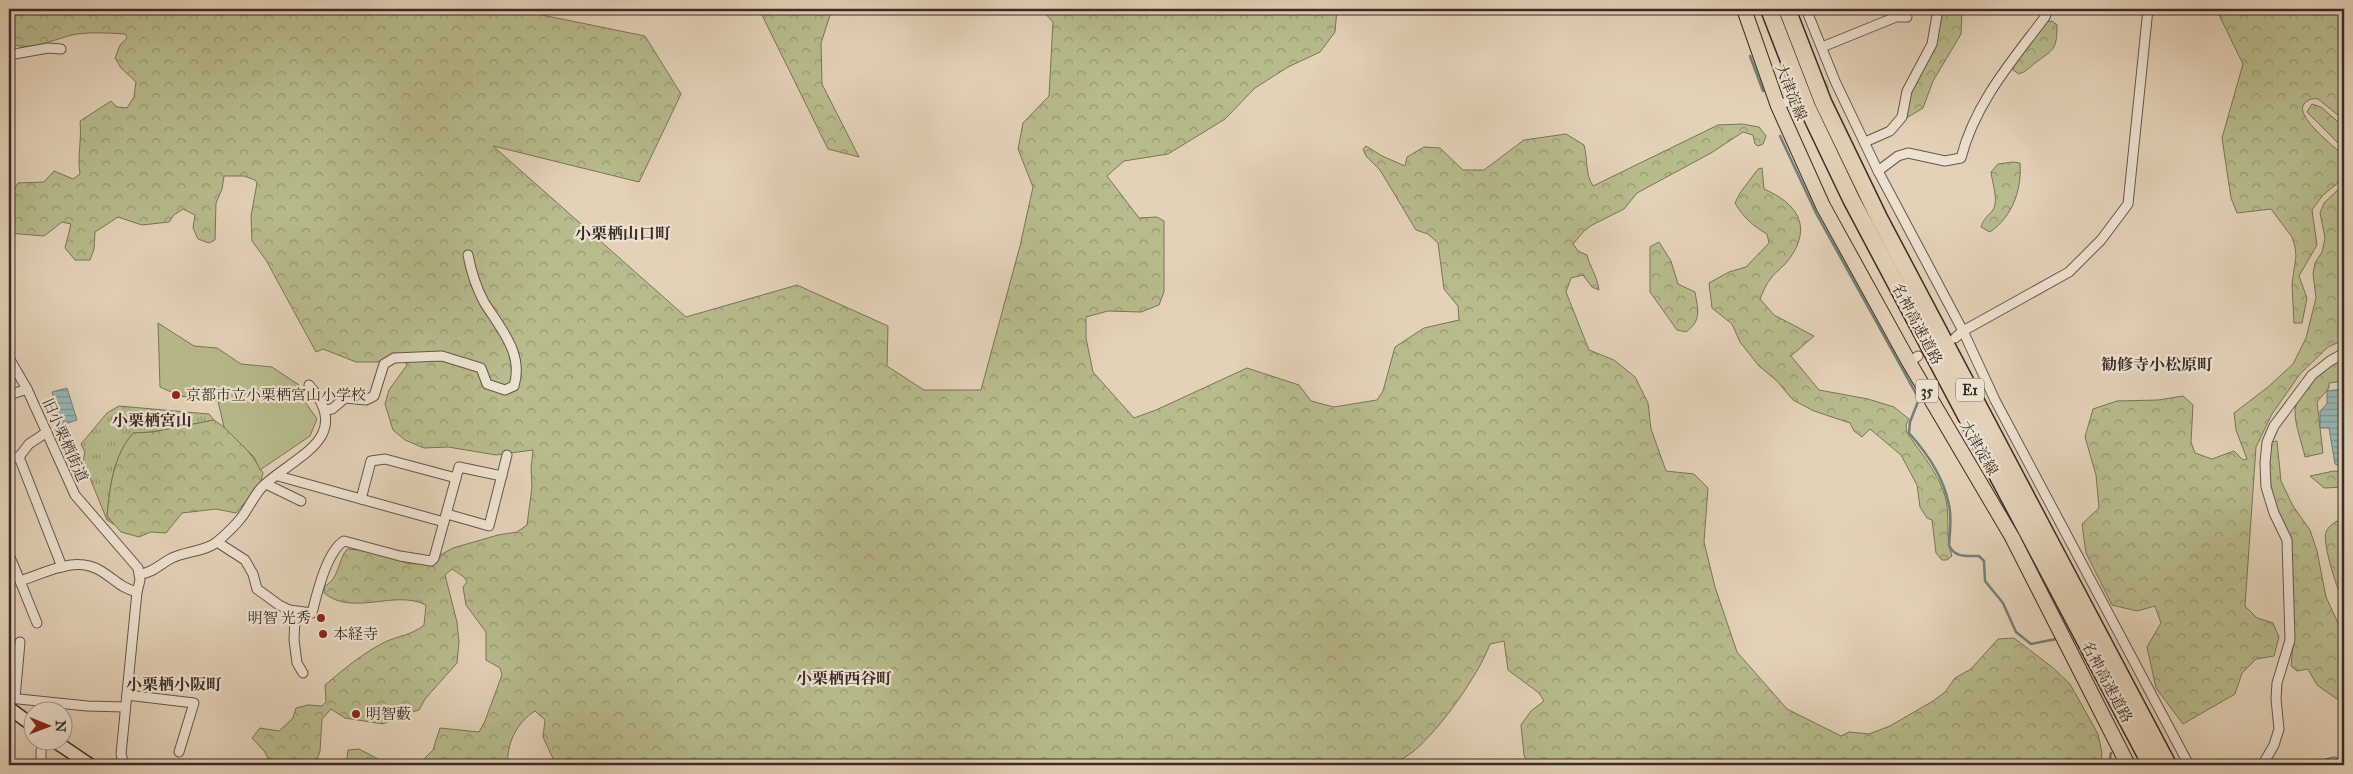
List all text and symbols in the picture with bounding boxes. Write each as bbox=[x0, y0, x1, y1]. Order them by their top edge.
street label: 大津淀線 bbox=[1771, 61, 1811, 123]
district label: 小栗栖山口町 bbox=[575, 224, 671, 243]
street label: 名神高速道路 bbox=[1888, 280, 1946, 368]
district label: 勧修寺小松原町 bbox=[2101, 355, 2213, 374]
road number: E1 bbox=[1956, 378, 1984, 402]
road number: 35 bbox=[1916, 380, 1938, 402]
place label: 京都市立小栗栖宮山小学校 bbox=[186, 386, 366, 404]
marker: 京都市立小栗栖宮山小学校 bbox=[170, 389, 182, 401]
street label: 旧小栗栖街道 bbox=[38, 395, 92, 485]
district label: 小栗栖宮山 bbox=[112, 411, 192, 430]
street label: 大津淀線 bbox=[1956, 418, 2002, 478]
place label: 明智 光秀 bbox=[248, 609, 311, 627]
marker: 明智 光秀 bbox=[315, 612, 327, 624]
place label: 本経寺 bbox=[333, 625, 378, 643]
marker: 本経寺 bbox=[317, 628, 329, 640]
street label: 名神高速道路 bbox=[2078, 638, 2136, 726]
district label: 小栗栖西谷町 bbox=[796, 669, 892, 688]
district label: 小栗栖小阪町 bbox=[126, 675, 222, 694]
north arrow bbox=[22, 702, 72, 752]
place label: 明智藪 bbox=[366, 705, 411, 723]
marker: 明智藪 bbox=[350, 708, 362, 720]
text: N bbox=[52, 720, 69, 732]

